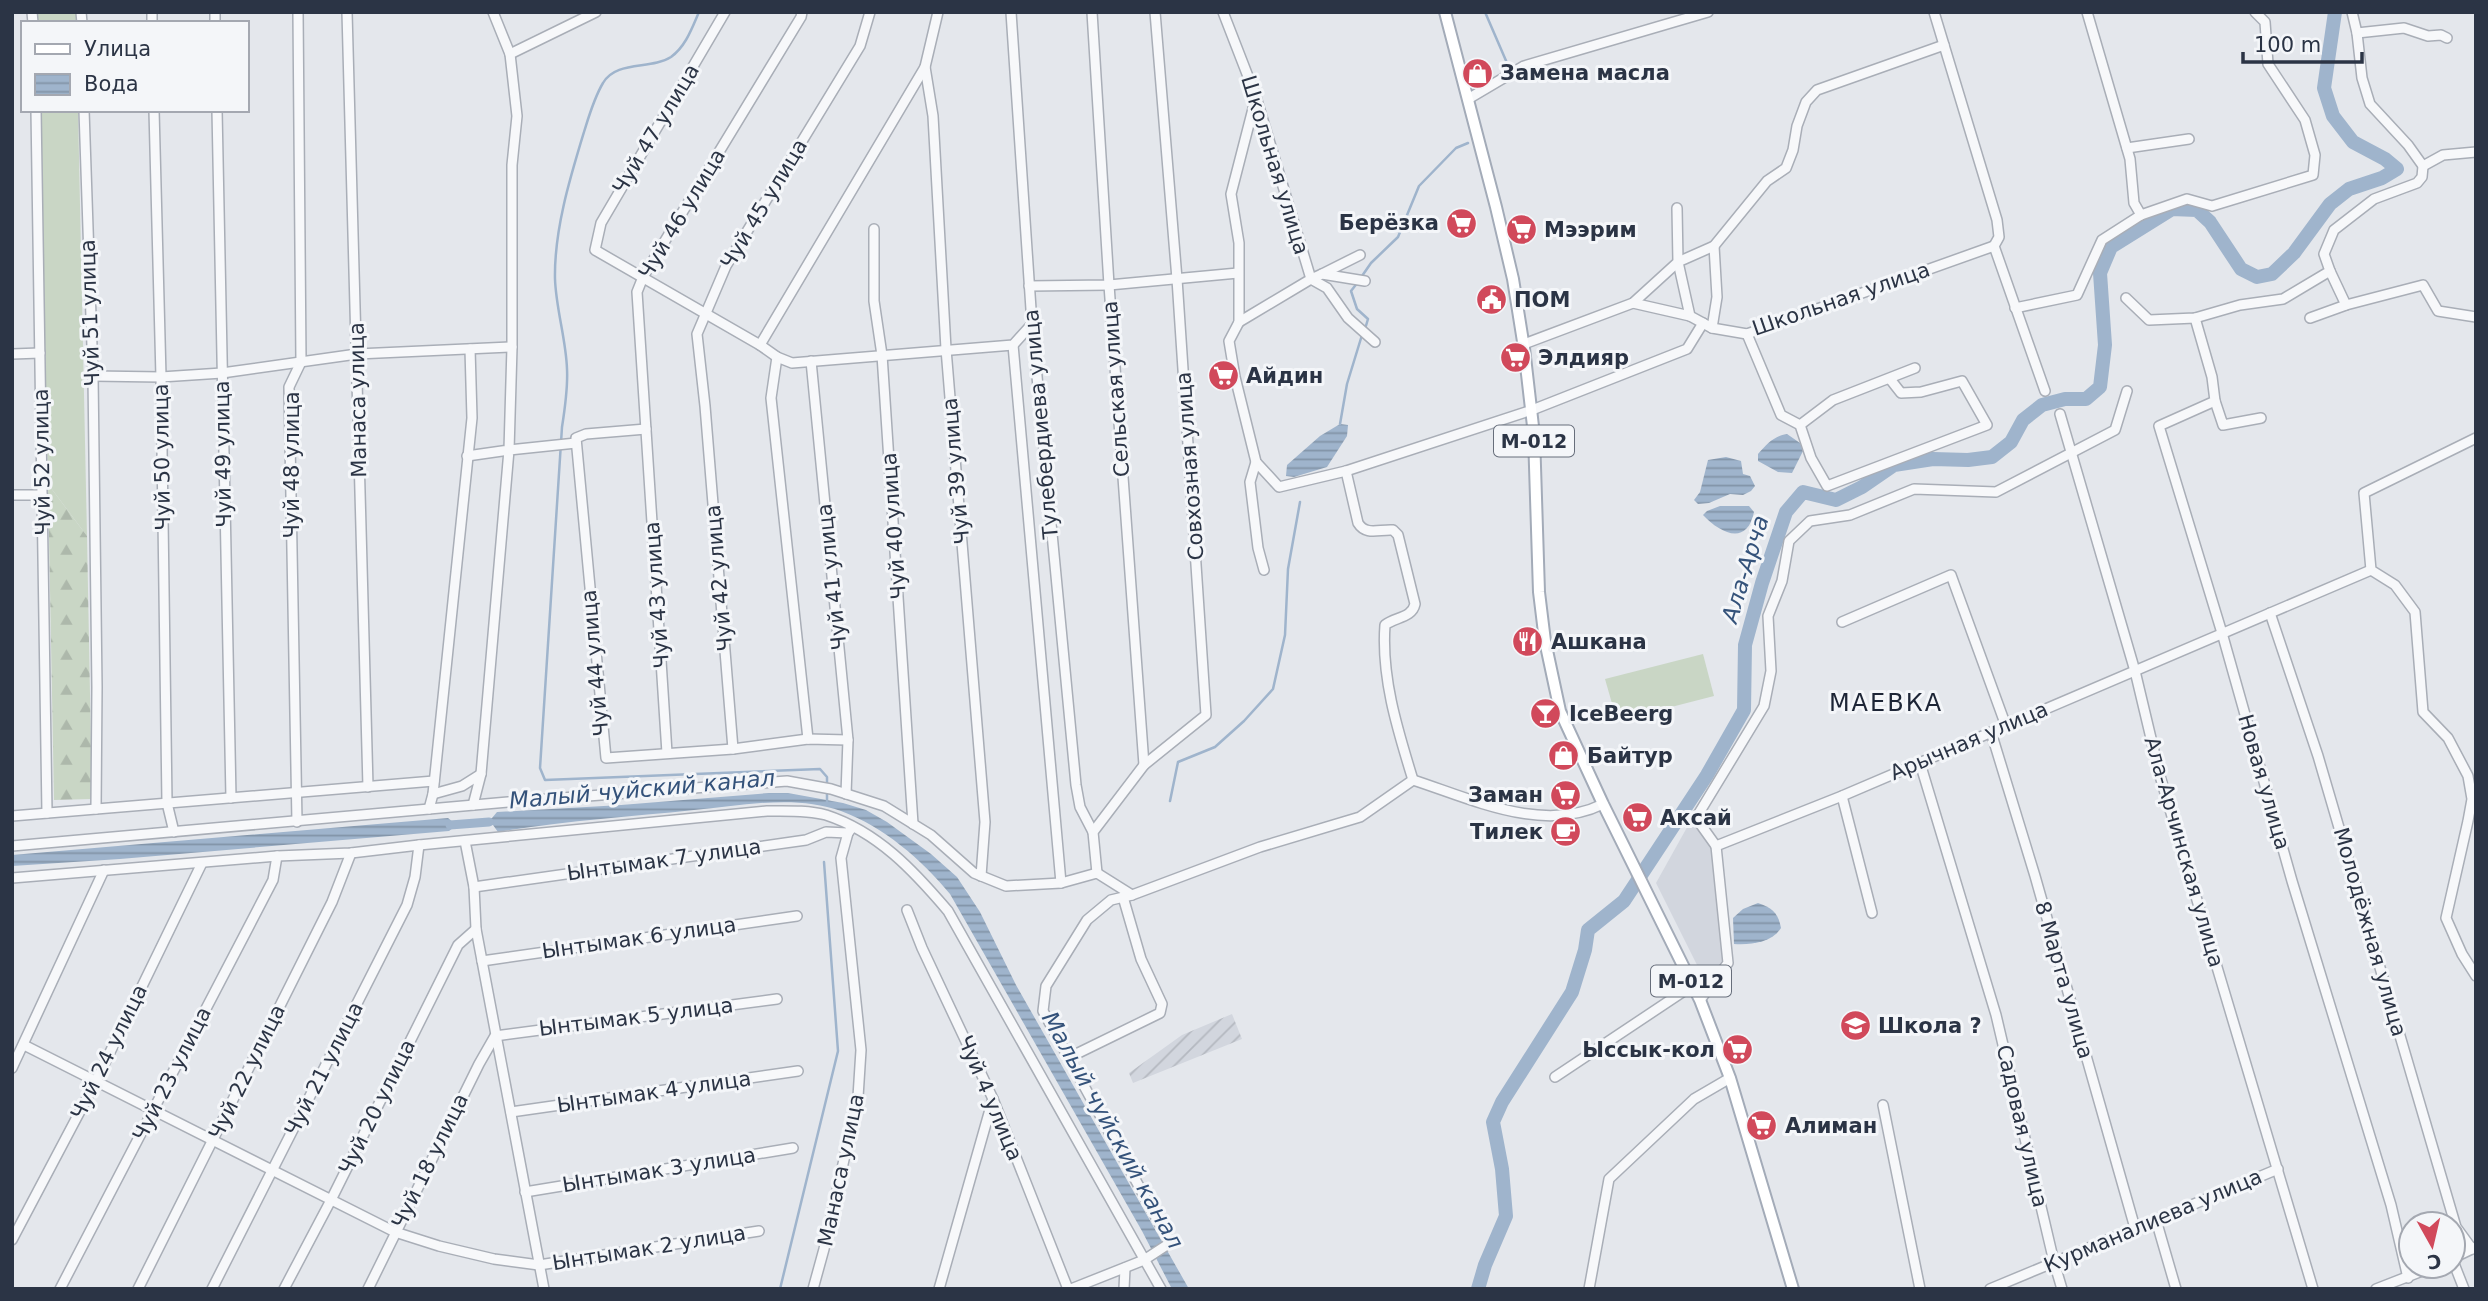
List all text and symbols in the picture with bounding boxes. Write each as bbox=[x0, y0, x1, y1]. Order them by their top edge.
legend bbox=[21, 21, 248, 112]
scale bar bbox=[2243, 21, 2362, 65]
text: 100 m bbox=[2254, 33, 2321, 57]
text: Улица bbox=[84, 37, 151, 61]
shop icon: Замена масла bbox=[1460, 56, 1494, 90]
street label: Чуй 47 улица bbox=[608, 60, 704, 198]
place label: Замена масла bbox=[1500, 61, 1670, 85]
text: Вода bbox=[84, 72, 139, 96]
street label: Школьная улица bbox=[1236, 72, 1314, 258]
street label: Чуй 45 улица bbox=[716, 135, 812, 273]
street label: Чуй 46 улица bbox=[634, 145, 730, 283]
supermarket icon: Берёзка bbox=[1445, 206, 1479, 240]
place label: Берёзка bbox=[1339, 211, 1439, 235]
supermarket icon: Мээрим bbox=[1504, 213, 1538, 247]
place label: Мээрим bbox=[1544, 218, 1637, 242]
street label: Чуй 51 улица bbox=[75, 239, 105, 387]
street label: Школьная улица bbox=[1749, 257, 1933, 341]
public building icon: ПОМ bbox=[1474, 283, 1508, 317]
place label: ПОМ bbox=[1514, 288, 1570, 312]
street label: Сельская улица bbox=[1098, 300, 1134, 478]
street label: Тулебердиева улица bbox=[1019, 308, 1063, 541]
street label: Манаса улица bbox=[345, 322, 371, 478]
supermarket icon: Элдияр bbox=[1498, 341, 1532, 375]
place label: Элдияр bbox=[1538, 346, 1629, 370]
supermarket icon: Айдин bbox=[1206, 359, 1240, 393]
place label: Айдин bbox=[1246, 364, 1323, 388]
street label: Совхозная улица bbox=[1171, 371, 1209, 561]
street label: Чуй 49 улица bbox=[210, 380, 236, 528]
street label: Чуй 50 улица bbox=[149, 383, 175, 531]
street label: Чуй 52 улица bbox=[29, 388, 55, 536]
street label: Чуй 48 улица bbox=[280, 391, 304, 539]
street label: Чуй 39 улица bbox=[938, 397, 974, 545]
road number: М-012 bbox=[1494, 426, 1574, 456]
street label: Чуй 40 улица bbox=[877, 452, 911, 600]
street label: Чуй 41 улица bbox=[812, 503, 852, 651]
street label: Чуй 42 улица bbox=[701, 504, 737, 652]
water label: Ала-Арча bbox=[1716, 512, 1774, 628]
street label: Чуй 43 улица bbox=[640, 521, 674, 669]
street label: Чуй 44 улица bbox=[577, 589, 613, 737]
restaurant icon: Ашкана bbox=[1511, 625, 1545, 659]
place label: Ашкана bbox=[1551, 630, 1647, 654]
district label: МАЕВКА bbox=[1829, 689, 1943, 717]
bar icon: IceBeerg bbox=[1529, 697, 1563, 731]
street label: Арычная улица bbox=[1886, 697, 2052, 785]
place label: IceBeerg bbox=[1569, 702, 1673, 726]
street label: Новая улица bbox=[2233, 711, 2295, 853]
street label: Ала-Арчинская улица bbox=[2140, 734, 2228, 970]
shop icon: Байтур bbox=[1547, 739, 1581, 773]
place label: Байтур bbox=[1587, 744, 1673, 768]
water label: Малый чуйский канал bbox=[508, 764, 776, 814]
supermarket icon: Заман bbox=[1549, 778, 1583, 812]
place label: Заман bbox=[1468, 783, 1543, 807]
supermarket icon: Аксай bbox=[1620, 801, 1654, 835]
place label: Аксай bbox=[1660, 806, 1732, 830]
cafe icon: Тилек bbox=[1549, 815, 1583, 849]
place label: Тилек bbox=[1470, 820, 1543, 844]
street label: Молодёжная улица bbox=[2329, 825, 2411, 1039]
street label: Ынтымак 7 улица bbox=[565, 834, 763, 886]
street label: 8 Марта улица bbox=[2030, 898, 2098, 1062]
street label: Ынтымак 6 улица bbox=[540, 912, 738, 964]
road number: М-012 bbox=[1651, 965, 1731, 996]
street label: Чуй 24 улица bbox=[66, 981, 152, 1123]
street label: Ынтымак 5 улица bbox=[537, 993, 735, 1041]
street label: Чуй 21 улица bbox=[280, 998, 368, 1140]
street label: Чуй 22 улица bbox=[204, 1001, 290, 1143]
street label: Чуй 23 улица bbox=[128, 1003, 216, 1145]
water label: Малый чуйский канал bbox=[1037, 1007, 1189, 1253]
school or university icon: Школа ? bbox=[1838, 1009, 1872, 1043]
place label: Школа ? bbox=[1878, 1014, 1982, 1038]
street label: Чуй 4 улица bbox=[953, 1032, 1027, 1164]
supermarket icon: Ыссык-кол bbox=[1721, 1033, 1755, 1067]
street label: Чуй 20 улица bbox=[334, 1036, 420, 1178]
place label: Ыссык-кол bbox=[1582, 1038, 1715, 1062]
street label: Садовая улица bbox=[1992, 1042, 2052, 1210]
street label: Ынтымак 4 улица bbox=[555, 1066, 753, 1118]
street label: Чуй 18 улица bbox=[387, 1090, 473, 1232]
street label: Манаса улица bbox=[813, 1092, 869, 1248]
supermarket icon: Алиман bbox=[1745, 1109, 1779, 1143]
place label: Алиман bbox=[1785, 1114, 1877, 1138]
street label: Ынтымак 3 улица bbox=[560, 1143, 758, 1197]
street label: Курманалиева улица bbox=[2040, 1164, 2266, 1278]
north arrow bbox=[2397, 1210, 2467, 1280]
street label: Ынтымак 2 улица bbox=[550, 1221, 748, 1275]
text: С bbox=[2426, 1250, 2443, 1274]

